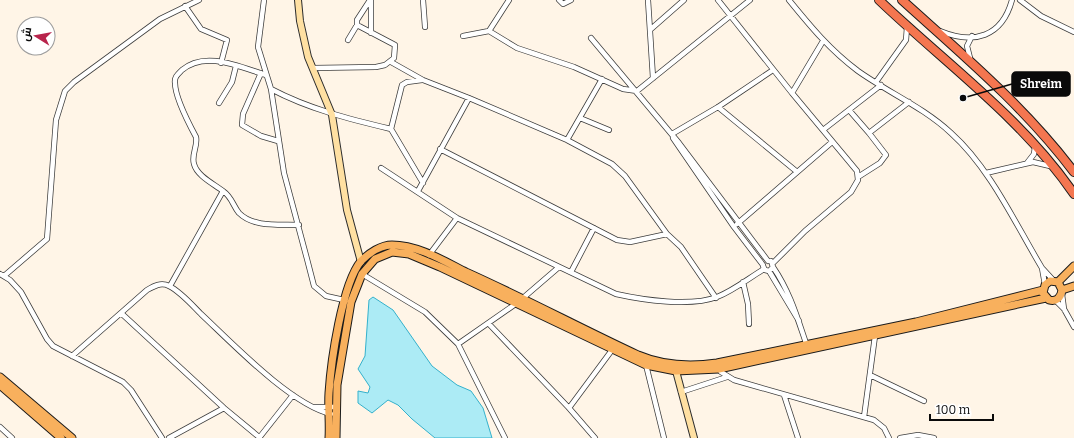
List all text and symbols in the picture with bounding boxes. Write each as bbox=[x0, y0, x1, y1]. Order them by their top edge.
north arrow bbox=[16, 16, 56, 56]
text: ش bbox=[19, 26, 34, 42]
callout: Shreim bbox=[1012, 72, 1070, 96]
text: Shreim bbox=[1020, 77, 1063, 91]
scale bar bbox=[930, 396, 993, 422]
text: 100 m bbox=[936, 403, 971, 417]

